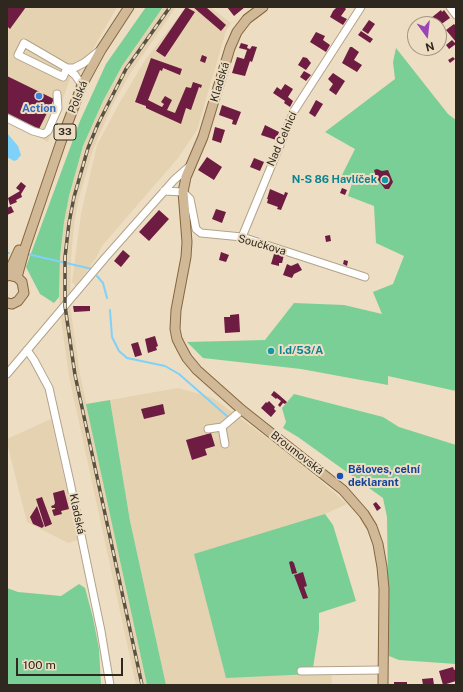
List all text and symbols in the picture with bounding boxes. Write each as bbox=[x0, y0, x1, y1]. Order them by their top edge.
north arrow bbox=[407, 16, 447, 56]
text: N bbox=[424, 40, 436, 54]
street label: Kladská bbox=[208, 60, 232, 104]
street label: Polská bbox=[66, 79, 90, 115]
marker: Action bbox=[34, 91, 44, 101]
place label: Action bbox=[22, 102, 56, 116]
street label: Nad Celnicí bbox=[264, 110, 300, 168]
road number: 33 bbox=[54, 124, 76, 140]
place label: N-S 86 Havlíček bbox=[292, 173, 377, 187]
marker: N-S 86 Havlíček bbox=[380, 175, 390, 185]
street label: Součkova bbox=[236, 232, 288, 258]
place label: I.d/53/A bbox=[279, 344, 323, 358]
marker: I.d/53/A bbox=[266, 346, 276, 356]
street label: Broumovská bbox=[268, 428, 326, 478]
place label: Běloves, celní deklarant bbox=[348, 463, 420, 489]
marker: Běloves, celní deklarant bbox=[335, 471, 345, 481]
street label: Kladská bbox=[66, 493, 88, 535]
scale bar bbox=[18, 650, 125, 676]
text: 100 m bbox=[23, 658, 56, 672]

